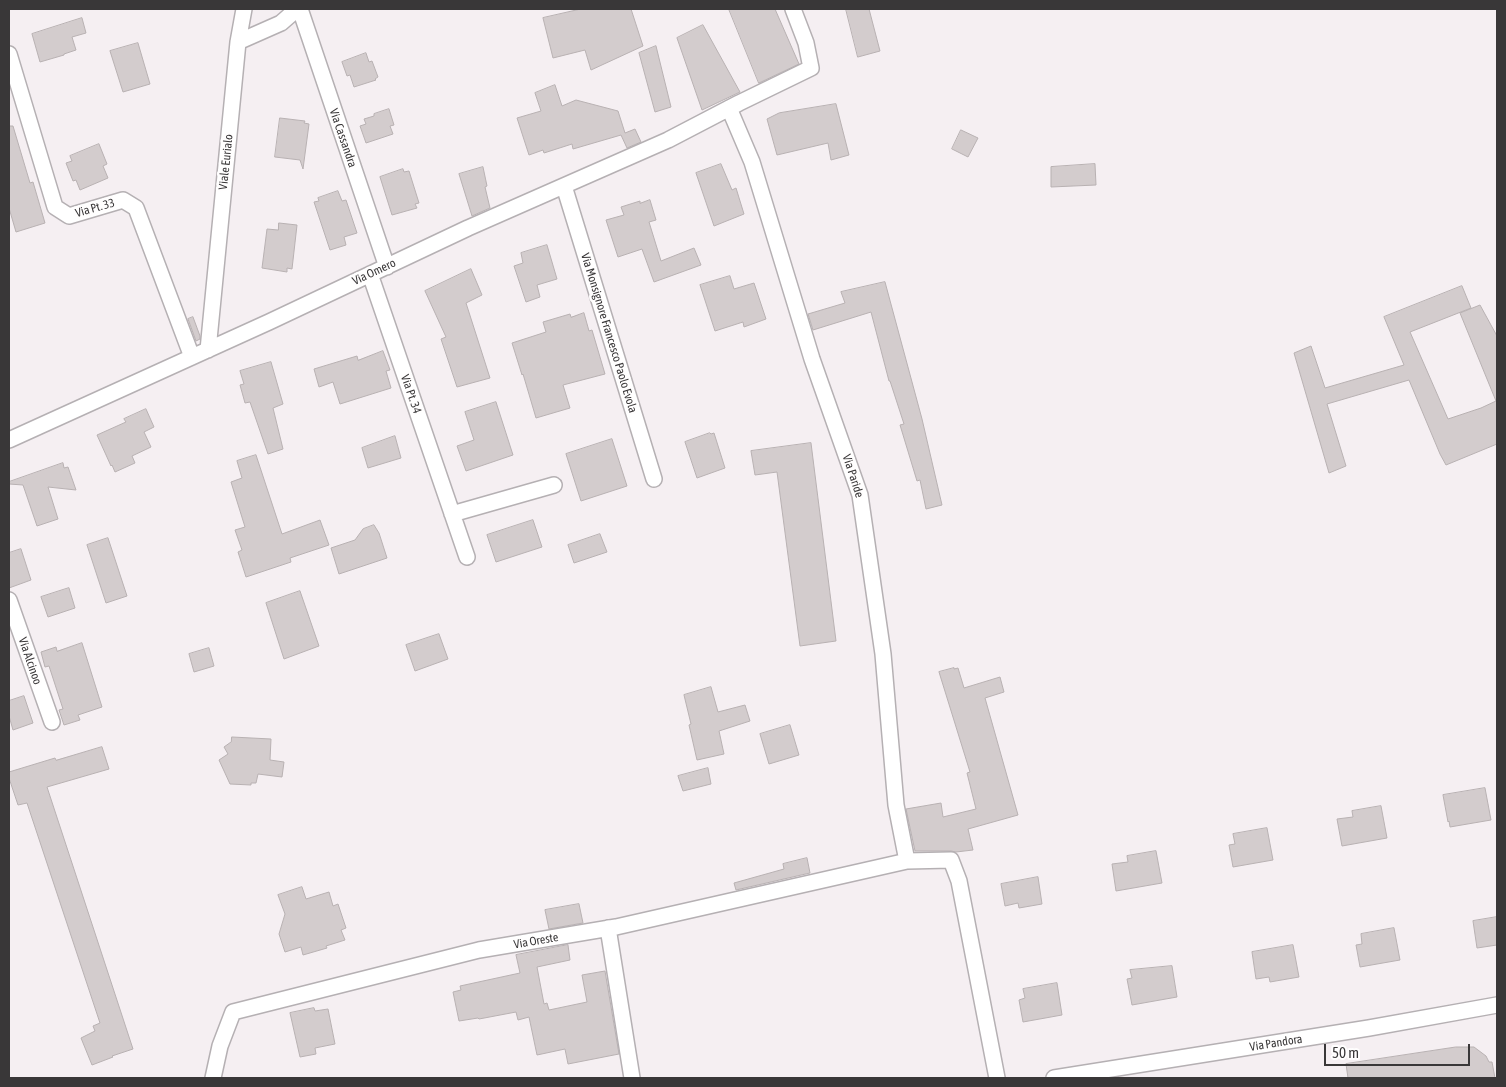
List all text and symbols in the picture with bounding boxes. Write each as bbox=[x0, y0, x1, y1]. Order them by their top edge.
street label: Via Cassandra bbox=[326, 107, 360, 169]
street label: Viale Eurialo bbox=[216, 133, 236, 191]
street label: Via Pt. 33 bbox=[74, 196, 116, 220]
street label: Via Monsignore Francesco Paolo Evola bbox=[578, 251, 640, 415]
street label: Via Omero bbox=[350, 256, 398, 288]
street label: Via Pt. 34 bbox=[398, 373, 424, 415]
street label: Via Paride bbox=[839, 453, 867, 499]
street label: Via Alcinoo bbox=[15, 635, 45, 687]
street label: Via Oreste bbox=[513, 930, 559, 952]
street label: Via Pandora bbox=[1249, 1032, 1303, 1054]
scale bar bbox=[1326, 1034, 1472, 1066]
text: 50 m bbox=[1332, 1044, 1359, 1061]

